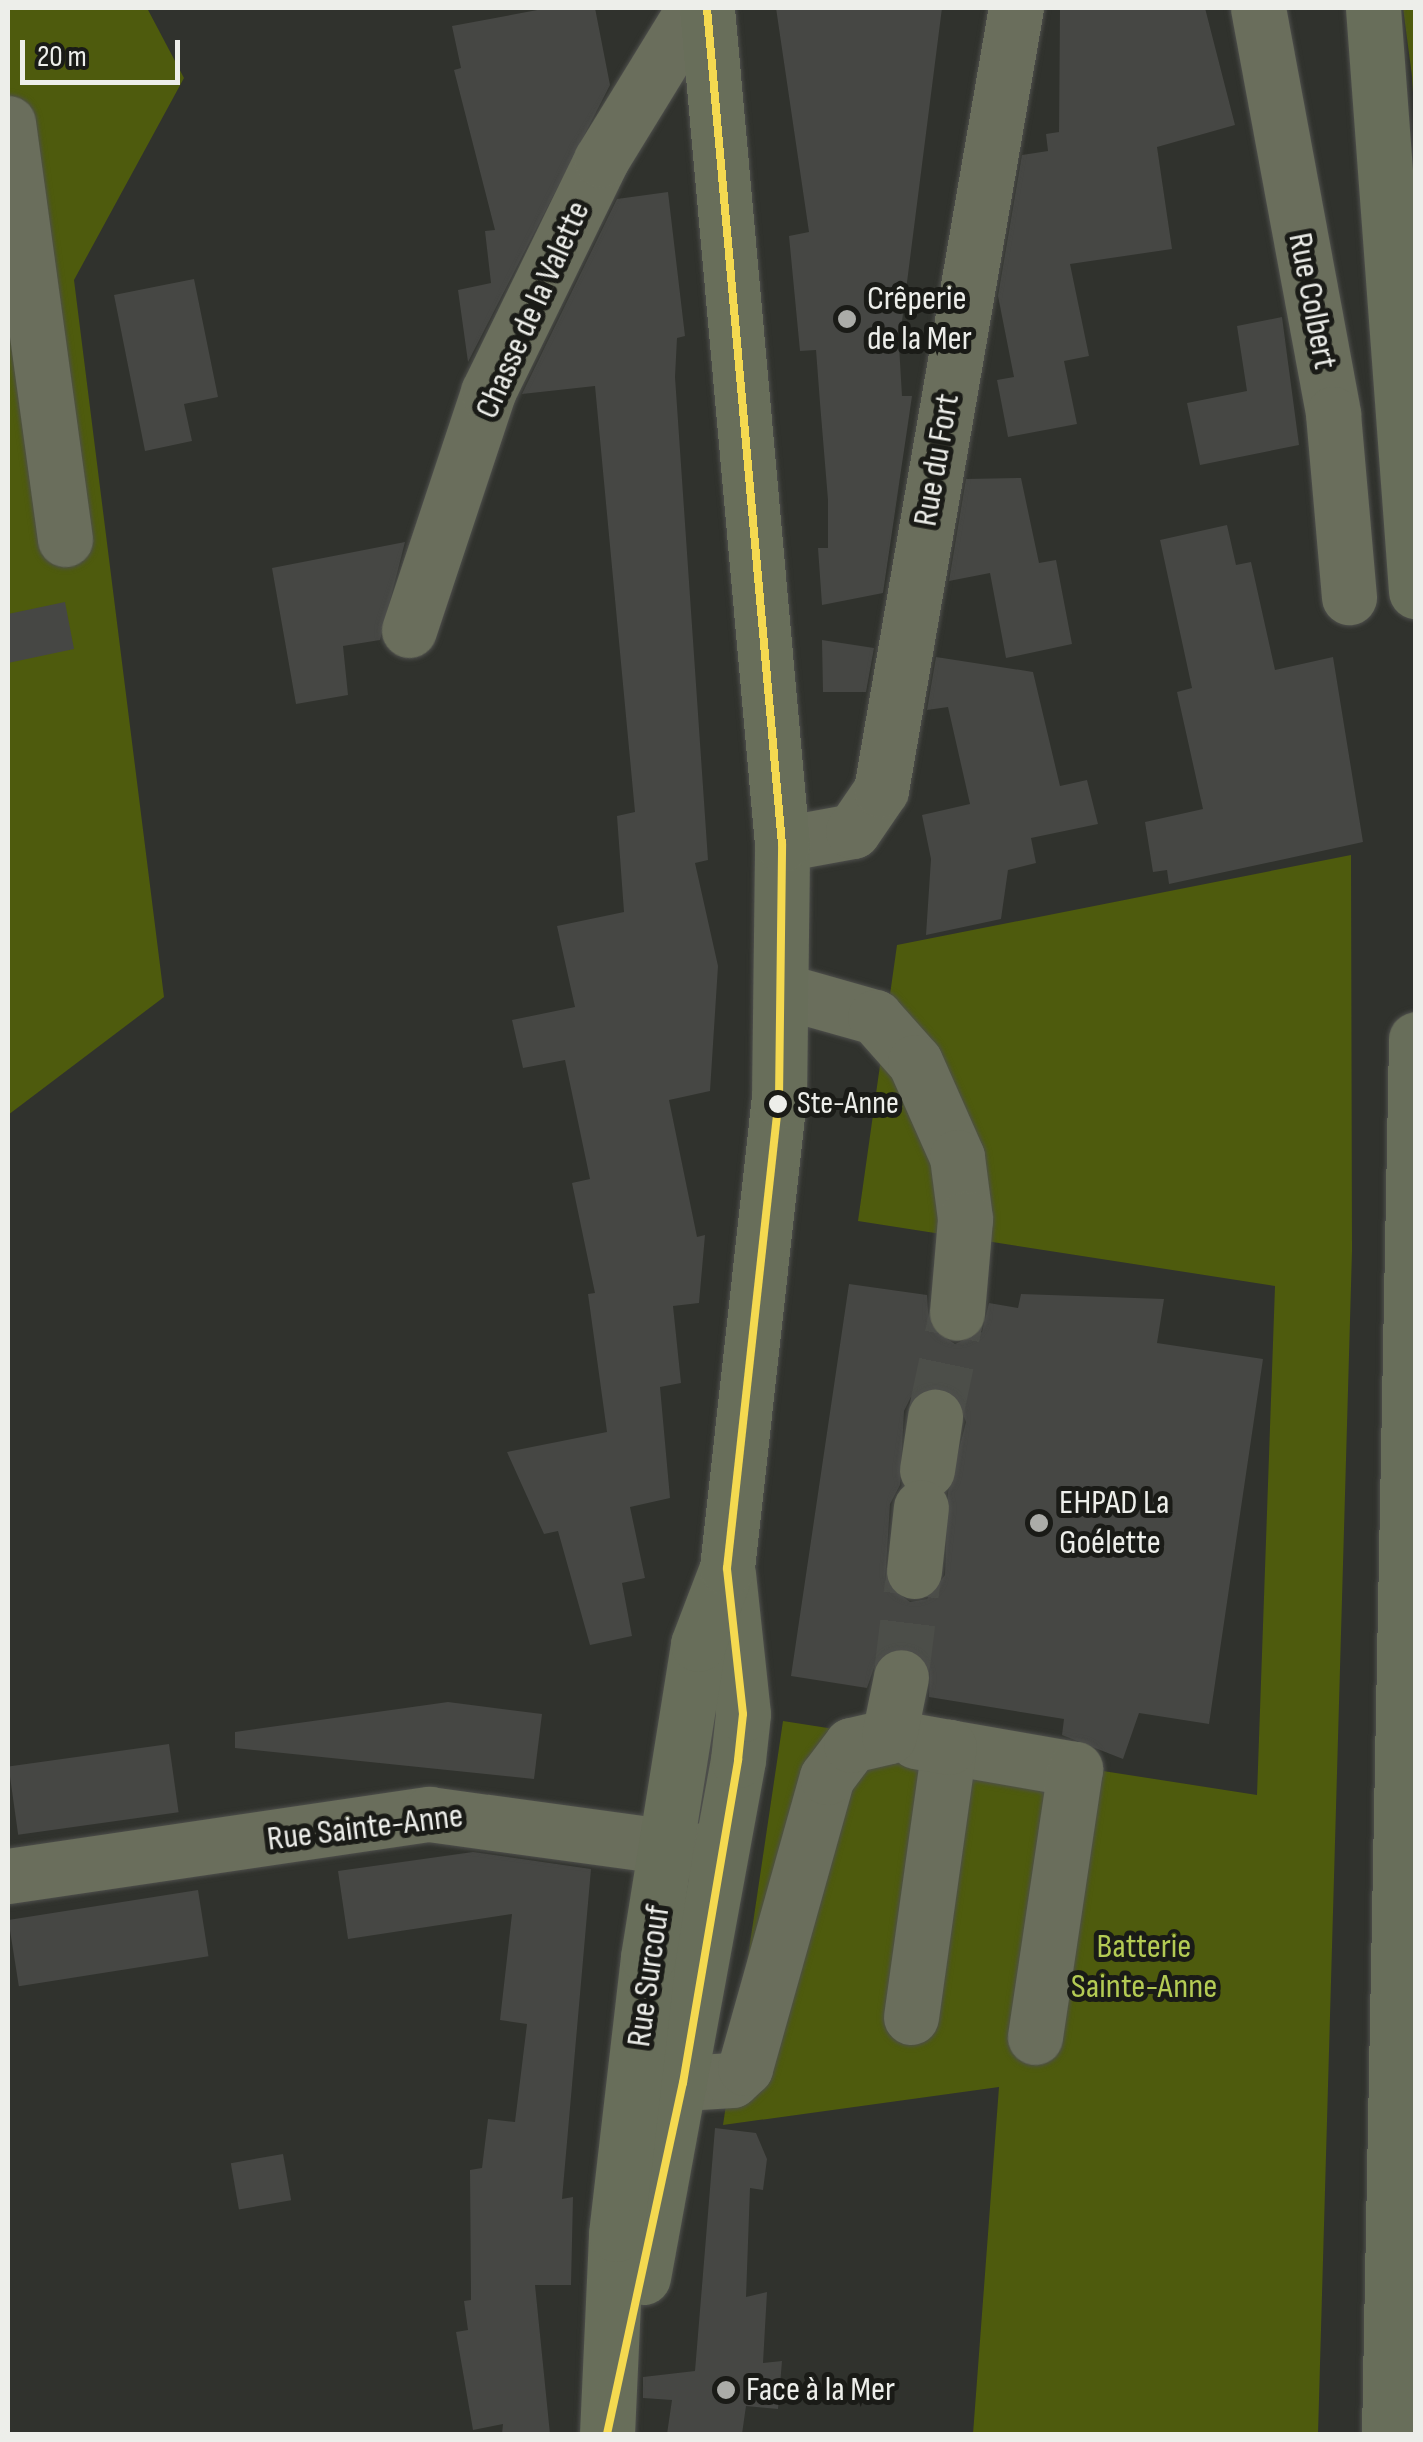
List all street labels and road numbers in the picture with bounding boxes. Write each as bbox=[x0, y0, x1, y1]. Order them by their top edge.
street label: Chasse de la Valette bbox=[466, 195, 600, 425]
street label: Rue Colbert bbox=[1278, 229, 1346, 373]
street label: Rue du Fort bbox=[905, 391, 969, 529]
street label: Rue Sainte-Anne bbox=[265, 1795, 465, 1861]
street label: Rue Surcouf bbox=[618, 1902, 680, 2050]

